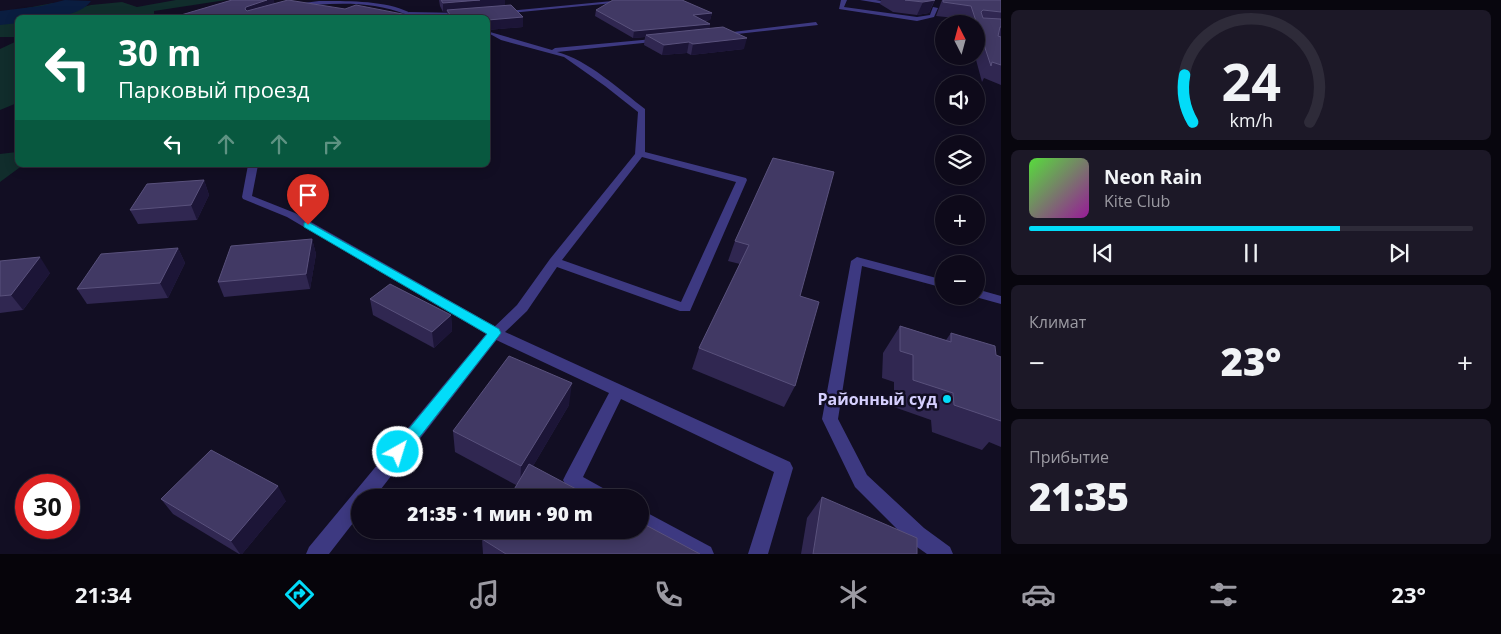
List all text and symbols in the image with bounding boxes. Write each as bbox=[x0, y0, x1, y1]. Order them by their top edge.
north arrow bbox=[935, 15, 985, 65]
map controls bbox=[935, 15, 985, 305]
text: 30 m bbox=[118, 29, 201, 76]
icon: left bbox=[35, 35, 100, 100]
text: 24 bbox=[1221, 45, 1281, 116]
text: Парковый проезд bbox=[118, 74, 310, 104]
button: sound bbox=[935, 75, 985, 125]
text: km/h bbox=[1229, 108, 1273, 132]
icon: left bbox=[159, 130, 187, 158]
icon: ahead bbox=[212, 130, 240, 158]
icon: ahead bbox=[265, 130, 293, 158]
icon: right bbox=[318, 130, 346, 158]
button: layers bbox=[935, 135, 985, 185]
text: Neon Rain bbox=[1104, 164, 1202, 190]
pin bbox=[287, 174, 329, 225]
icon: arrive bbox=[294, 181, 322, 209]
text: Kite Club bbox=[1104, 190, 1170, 212]
button: + bbox=[935, 195, 985, 245]
icon: previous bbox=[1089, 239, 1117, 267]
icon: pause bbox=[1237, 239, 1265, 267]
icon: next bbox=[1385, 239, 1413, 267]
button: − bbox=[935, 255, 985, 305]
text: Климат bbox=[1029, 311, 1086, 333]
text: 23° bbox=[1221, 335, 1281, 387]
text: − bbox=[1029, 343, 1045, 381]
text: + bbox=[1457, 343, 1473, 381]
place label: Районный суд bbox=[817, 388, 937, 410]
marker: Районный суд bbox=[941, 393, 953, 405]
position arrow bbox=[371, 425, 423, 477]
text: Прибытие bbox=[1029, 446, 1109, 468]
text: 21:35 bbox=[1029, 470, 1129, 522]
speed limit sign: 30 bbox=[15, 474, 80, 539]
text: 21:35 · 1 мин · 90 m bbox=[407, 501, 593, 527]
icon: directions bbox=[282, 577, 317, 612]
icon: music bbox=[467, 577, 502, 612]
icon: phone bbox=[651, 577, 686, 612]
icon: climate bbox=[836, 577, 871, 612]
icon: car bbox=[1021, 577, 1056, 612]
icon: filters bbox=[1206, 577, 1241, 612]
text: 21:34 bbox=[75, 579, 132, 609]
text: 23° bbox=[1391, 579, 1426, 609]

